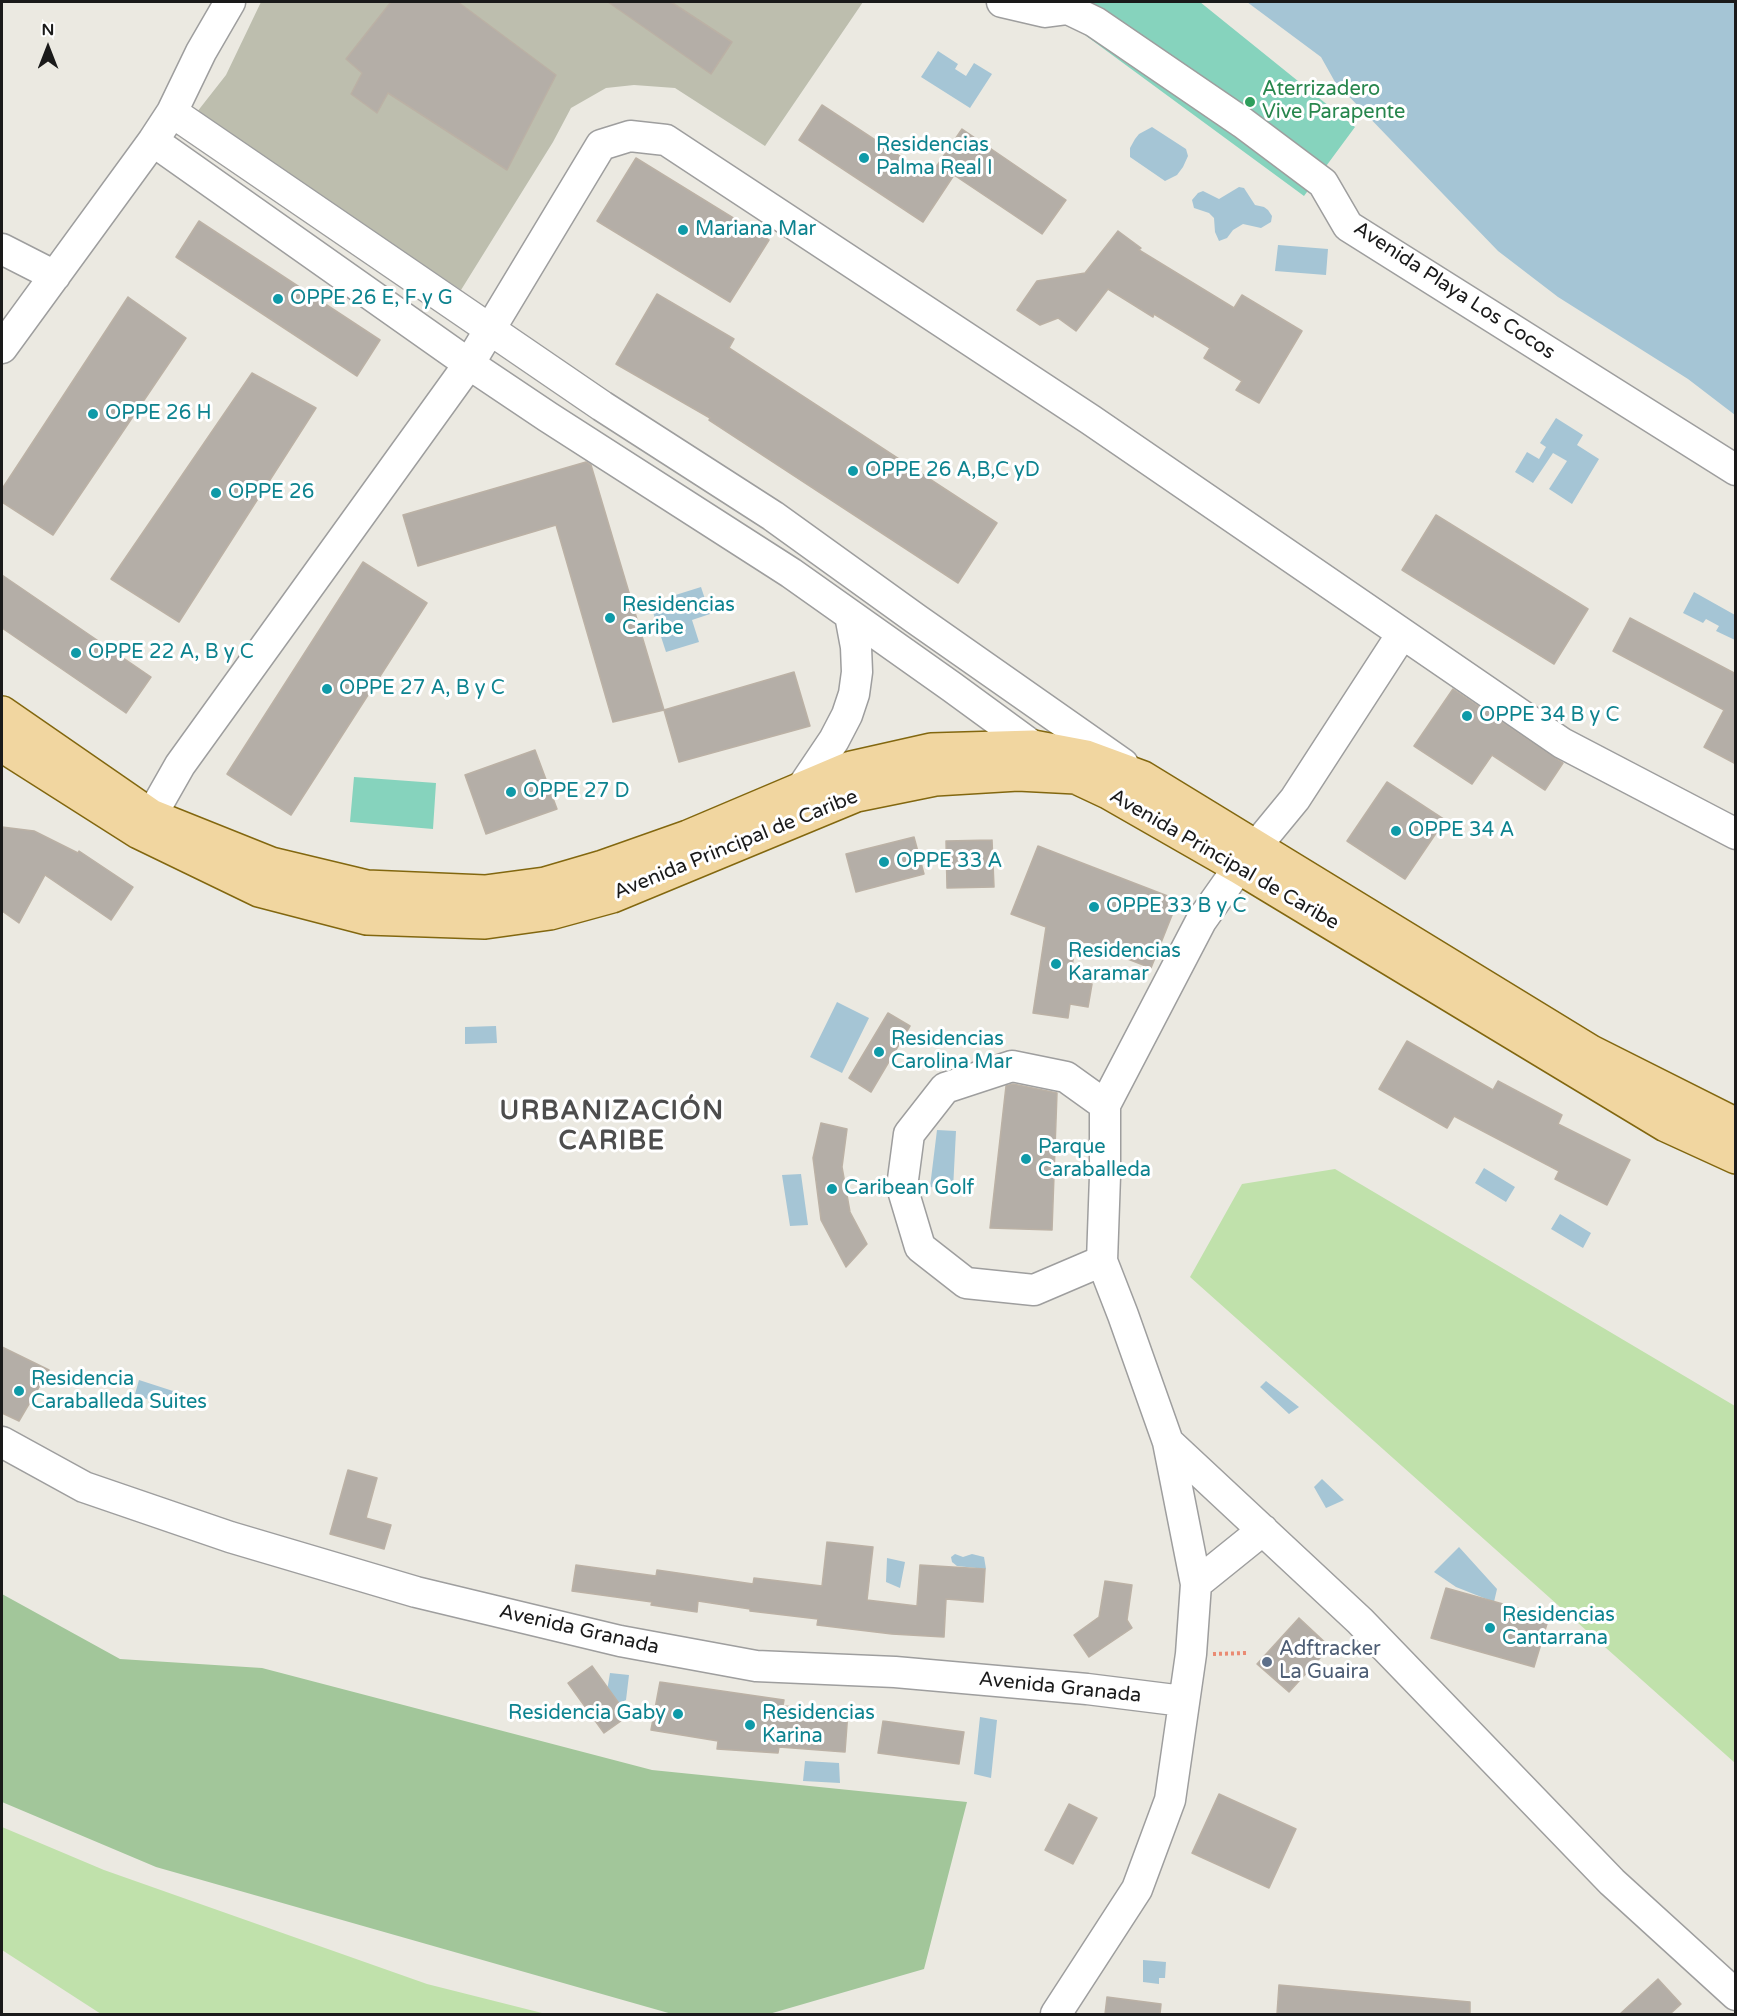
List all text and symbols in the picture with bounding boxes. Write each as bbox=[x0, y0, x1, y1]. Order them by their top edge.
north arrow bbox=[18, 18, 78, 78]
text: N bbox=[42, 20, 54, 40]
place label: Aterrizadero Vive Parapente bbox=[1262, 78, 1405, 125]
marker: Aterrizadero Vive Parapente bbox=[1243, 95, 1257, 109]
place label: Residencias Palma Real I bbox=[876, 134, 993, 181]
marker: Residencias Palma Real I bbox=[857, 151, 871, 165]
street label: Avenida Playa Los Cocos bbox=[1349, 217, 1559, 365]
place label: Mariana Mar bbox=[695, 218, 816, 242]
marker: Mariana Mar bbox=[676, 223, 690, 237]
place label: OPPE 26 E, F y G bbox=[290, 287, 453, 311]
marker: OPPE 26 E, F y G bbox=[271, 292, 285, 306]
place label: OPPE 26 H bbox=[105, 402, 211, 426]
marker: OPPE 26 H bbox=[86, 407, 100, 421]
place label: OPPE 26 A,B,C yD bbox=[865, 459, 1040, 483]
marker: OPPE 26 A,B,C yD bbox=[846, 464, 860, 478]
place label: OPPE 26 bbox=[228, 481, 314, 505]
marker: OPPE 26 bbox=[209, 486, 223, 500]
place label: Residencias Caribe bbox=[622, 594, 735, 641]
marker: Residencias Caribe bbox=[603, 611, 617, 625]
place label: OPPE 22 A, B y C bbox=[88, 641, 254, 665]
marker: OPPE 22 A, B y C bbox=[69, 646, 83, 660]
place label: OPPE 27 A, B y C bbox=[339, 677, 505, 701]
marker: OPPE 27 A, B y C bbox=[320, 682, 334, 696]
place label: OPPE 34 B y C bbox=[1479, 704, 1619, 728]
marker: OPPE 34 B y C bbox=[1460, 709, 1474, 723]
place label: OPPE 27 D bbox=[523, 780, 629, 804]
street label: Avenida Principal de Caribe bbox=[1105, 784, 1343, 936]
marker: OPPE 27 D bbox=[504, 785, 518, 799]
street label: Avenida Principal de Caribe bbox=[611, 785, 861, 905]
place label: OPPE 34 A bbox=[1408, 819, 1514, 843]
marker: OPPE 34 A bbox=[1389, 824, 1403, 838]
place label: OPPE 33 A bbox=[896, 850, 1002, 874]
marker: OPPE 33 A bbox=[877, 855, 891, 869]
place label: OPPE 33 B y C bbox=[1106, 895, 1246, 919]
marker: OPPE 33 B y C bbox=[1087, 900, 1101, 914]
place label: Residencias Karamar bbox=[1068, 940, 1181, 987]
marker: Residencias Karamar bbox=[1049, 957, 1063, 971]
place label: Residencias Carolina Mar bbox=[891, 1028, 1012, 1075]
marker: Residencias Carolina Mar bbox=[872, 1045, 886, 1059]
district label: URBANIZACIÓN CARIBE bbox=[499, 1096, 725, 1158]
place label: Parque Caraballeda bbox=[1038, 1136, 1151, 1183]
marker: Parque Caraballeda bbox=[1019, 1152, 1033, 1166]
place label: Caribean Golf bbox=[844, 1177, 974, 1201]
marker: Caribean Golf bbox=[825, 1182, 839, 1196]
place label: Residencia Caraballeda Suites bbox=[31, 1368, 207, 1415]
marker: Residencia Caraballeda Suites bbox=[12, 1384, 26, 1398]
street label: Avenida Granada bbox=[497, 1600, 661, 1660]
place label: Residencias Cantarrana bbox=[1502, 1604, 1615, 1651]
marker: Residencias Cantarrana bbox=[1483, 1621, 1497, 1635]
place label: Adftracker La Guaira bbox=[1279, 1638, 1381, 1685]
marker: Adftracker La Guaira bbox=[1260, 1655, 1274, 1669]
street label: Avenida Granada bbox=[977, 1668, 1143, 1708]
place label: Residencia Gaby bbox=[508, 1702, 666, 1726]
place label: Residencias Karina bbox=[762, 1702, 875, 1749]
marker: Residencia Gaby bbox=[671, 1707, 685, 1721]
marker: Residencias Karina bbox=[743, 1718, 757, 1732]

